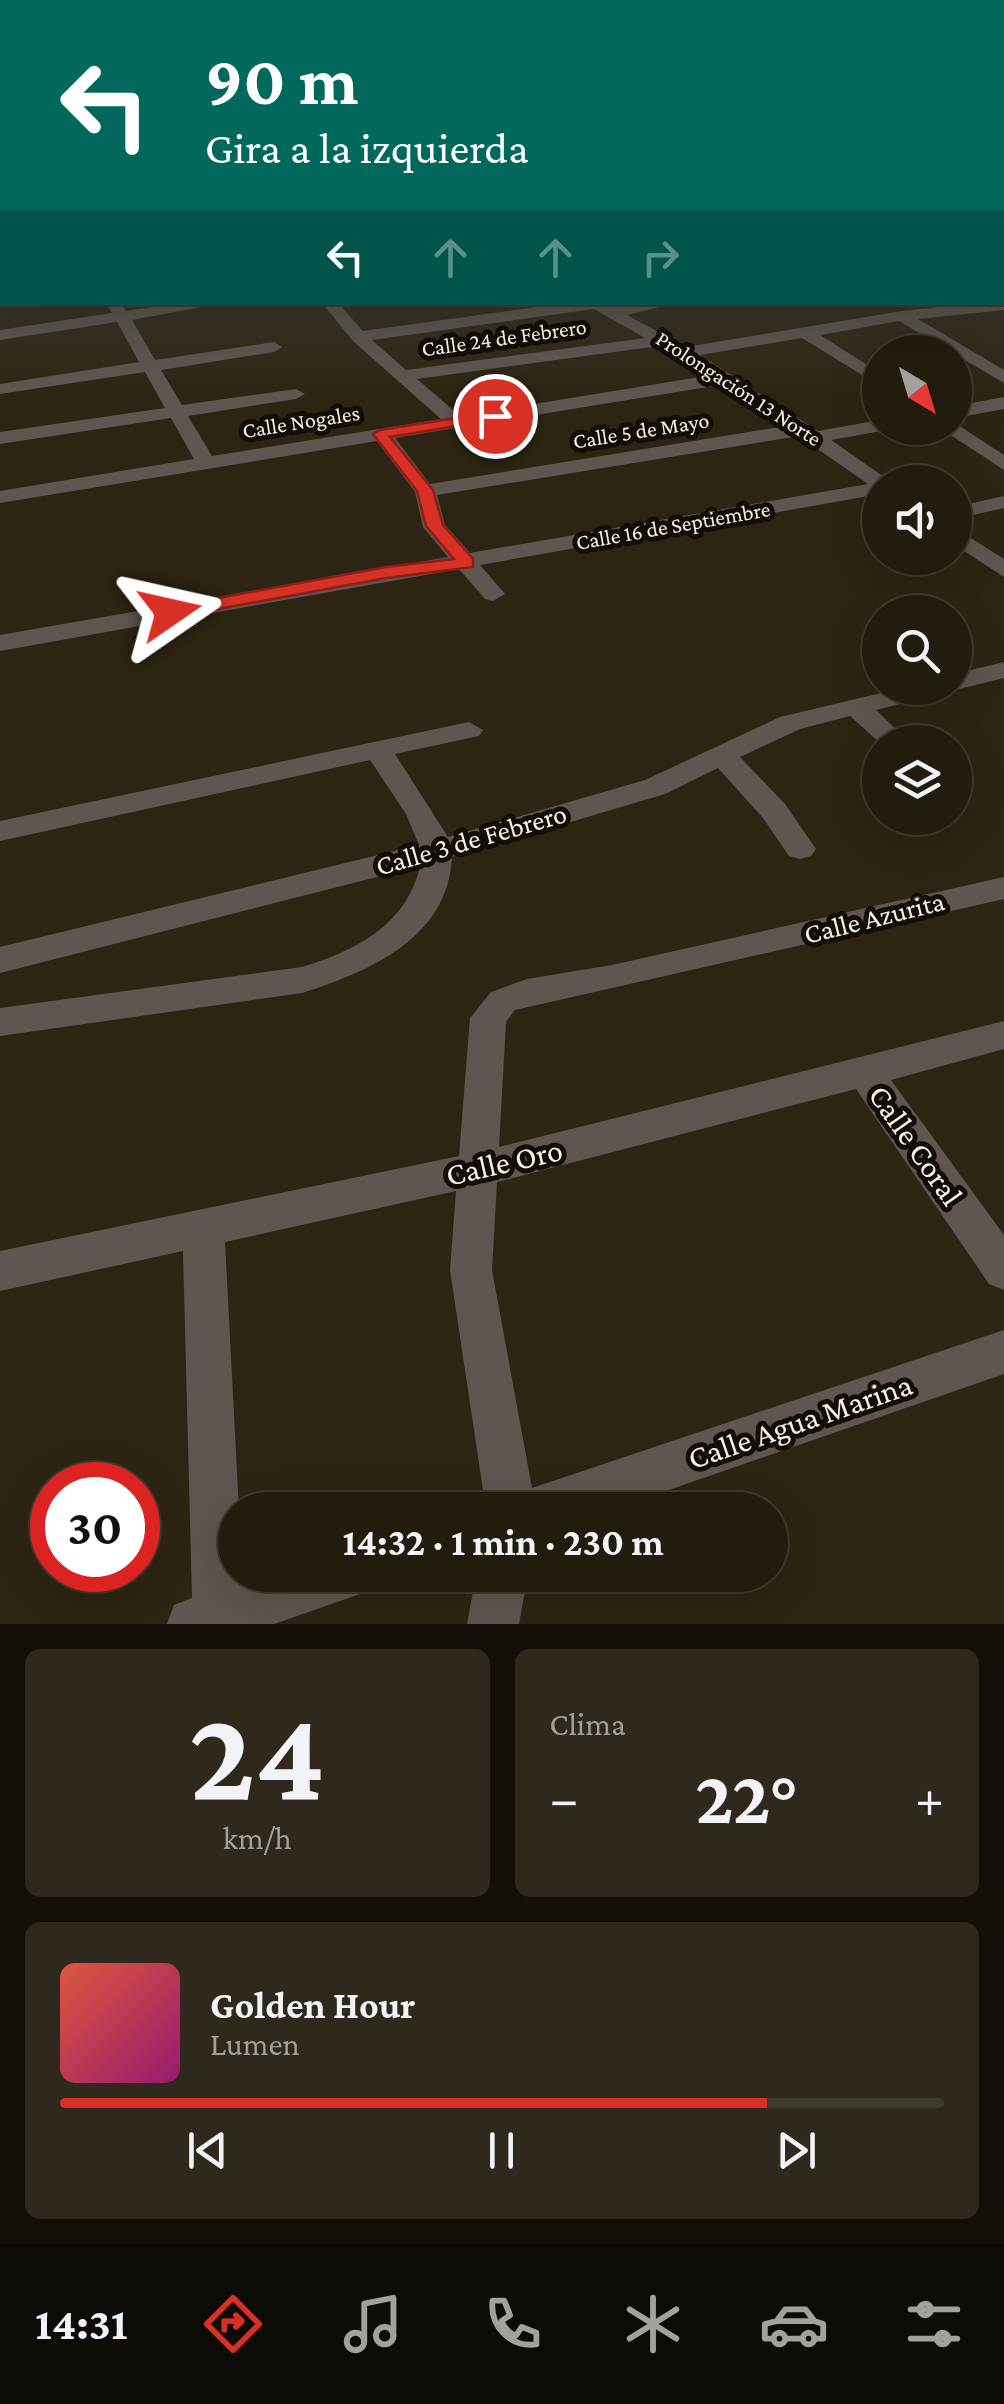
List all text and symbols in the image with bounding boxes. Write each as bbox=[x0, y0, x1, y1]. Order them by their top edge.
icon: left bbox=[40, 40, 170, 170]
text: 90 m bbox=[205, 41, 358, 119]
text: Gira a la izquierda bbox=[205, 123, 529, 173]
icon: left bbox=[318, 230, 373, 285]
icon: ahead bbox=[423, 230, 478, 285]
icon: ahead bbox=[528, 230, 583, 285]
icon: right bbox=[633, 230, 688, 285]
street label: Calle 24 de Febrero bbox=[420, 314, 588, 361]
street label: Prolongación 13 Norte bbox=[651, 326, 826, 451]
north arrow bbox=[862, 335, 972, 445]
map controls bbox=[862, 335, 972, 835]
pin bbox=[453, 374, 538, 459]
icon: arrive bbox=[468, 389, 523, 444]
street label: Calle Nogales bbox=[241, 400, 362, 443]
street label: Calle 5 de Mayo bbox=[571, 407, 711, 454]
button: sound bbox=[862, 465, 972, 575]
street label: Calle 16 de Septiembre bbox=[574, 496, 772, 555]
position arrow bbox=[118, 560, 222, 664]
button: search bbox=[862, 595, 972, 705]
button: layers bbox=[862, 725, 972, 835]
street label: Calle 3 de Febrero bbox=[372, 797, 570, 882]
street label: Calle Azurita bbox=[801, 885, 948, 950]
street label: Calle Coral bbox=[861, 1078, 971, 1212]
street label: Calle Oro bbox=[442, 1131, 566, 1193]
street label: Calle Agua Marina bbox=[683, 1366, 917, 1476]
speed limit sign: 30 bbox=[30, 1462, 160, 1592]
text: 14:32 · 1 min · 230 m bbox=[342, 1521, 664, 1563]
text: 24 bbox=[189, 1682, 325, 1827]
text: Clima bbox=[550, 1706, 626, 1742]
text: 22° bbox=[695, 1756, 798, 1839]
text: − bbox=[550, 1768, 579, 1829]
text: + bbox=[915, 1768, 944, 1829]
text: km/h bbox=[223, 1820, 292, 1856]
text: Golden Hour bbox=[210, 1984, 416, 2026]
text: Lumen bbox=[210, 2026, 300, 2062]
icon: previous bbox=[180, 2123, 235, 2178]
icon: pause bbox=[474, 2123, 529, 2178]
icon: next bbox=[769, 2123, 824, 2178]
icon: directions bbox=[198, 2289, 268, 2359]
icon: music bbox=[338, 2289, 408, 2359]
icon: phone bbox=[478, 2289, 548, 2359]
icon: climate bbox=[618, 2289, 688, 2359]
icon: car bbox=[759, 2289, 829, 2359]
icon: filters bbox=[899, 2289, 969, 2359]
text: 14:31 bbox=[35, 2299, 128, 2349]

